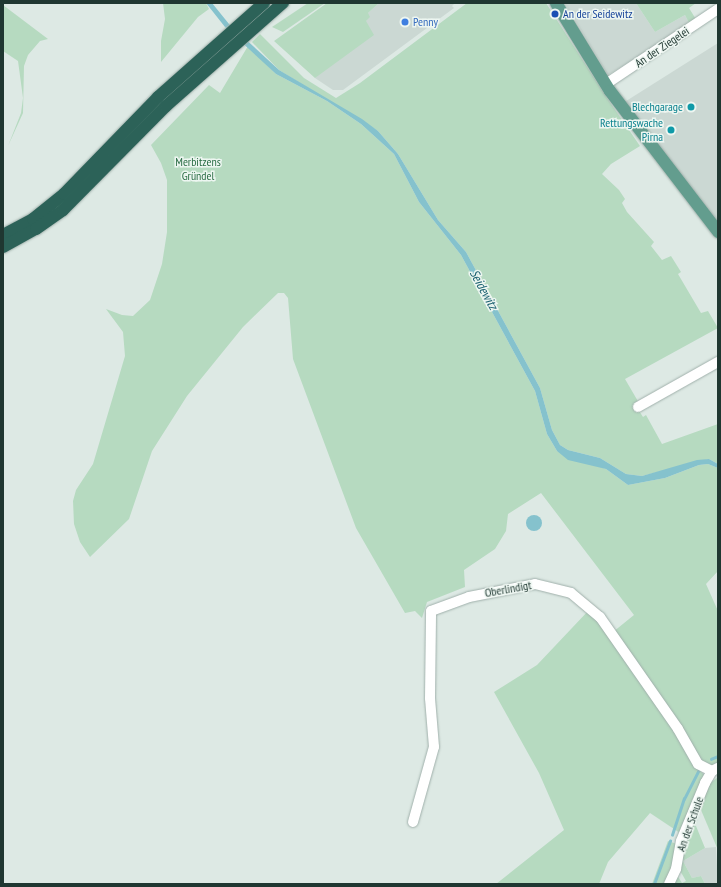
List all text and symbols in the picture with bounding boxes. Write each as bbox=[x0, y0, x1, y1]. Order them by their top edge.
place label: An der Seidewitz bbox=[563, 7, 633, 21]
marker: An der Seidewitz bbox=[550, 9, 560, 19]
place label: Penny bbox=[413, 15, 438, 29]
marker: Penny bbox=[400, 17, 410, 27]
street label: An der Ziegelei bbox=[632, 24, 692, 70]
place label: Blechgarage bbox=[632, 100, 683, 114]
marker: Blechgarage bbox=[686, 102, 696, 112]
place label: Rettungswache Pirna bbox=[600, 116, 663, 144]
marker: Rettungswache Pirna bbox=[666, 125, 676, 135]
park label: Merbitzens Gründel bbox=[175, 155, 221, 183]
water label: Seidewitz bbox=[466, 267, 500, 313]
street label: Oberlindigt bbox=[484, 578, 532, 600]
street label: An der Schule bbox=[673, 795, 707, 853]

